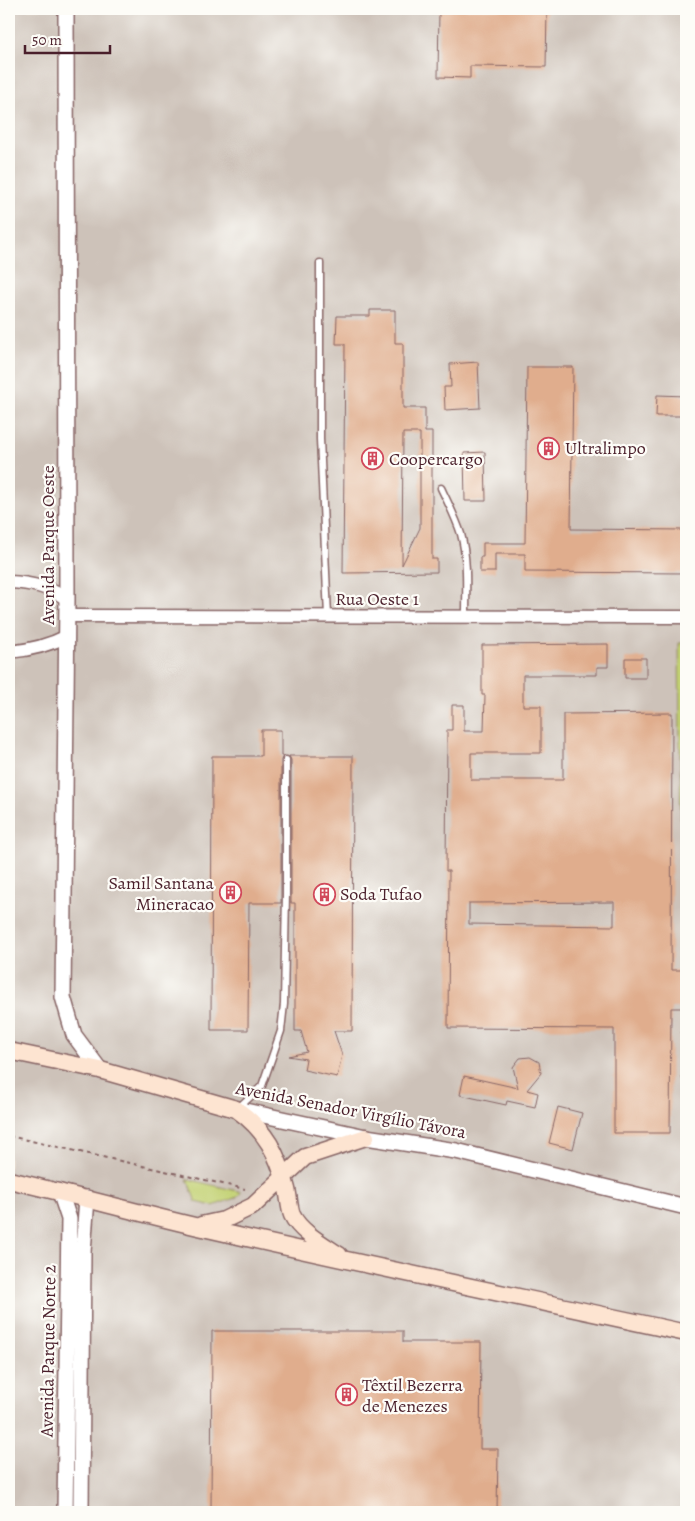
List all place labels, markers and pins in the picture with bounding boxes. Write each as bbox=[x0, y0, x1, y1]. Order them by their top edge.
building icon: Ultralimpo bbox=[537, 436, 561, 460]
place label: Ultralimpo bbox=[565, 436, 646, 460]
building icon: Coopercargo bbox=[361, 447, 385, 471]
place label: Coopercargo bbox=[389, 447, 483, 471]
place label: Samil Santana Mineracao bbox=[108, 871, 215, 916]
building icon: Samil Santana Mineracao bbox=[218, 881, 242, 905]
building icon: Soda Tufao bbox=[312, 882, 336, 906]
place label: Soda Tufao bbox=[340, 882, 422, 906]
place label: Têxtil Bezerra de Menezes bbox=[362, 1373, 464, 1418]
building icon: Têxtil Bezerra de Menezes bbox=[334, 1383, 358, 1407]

